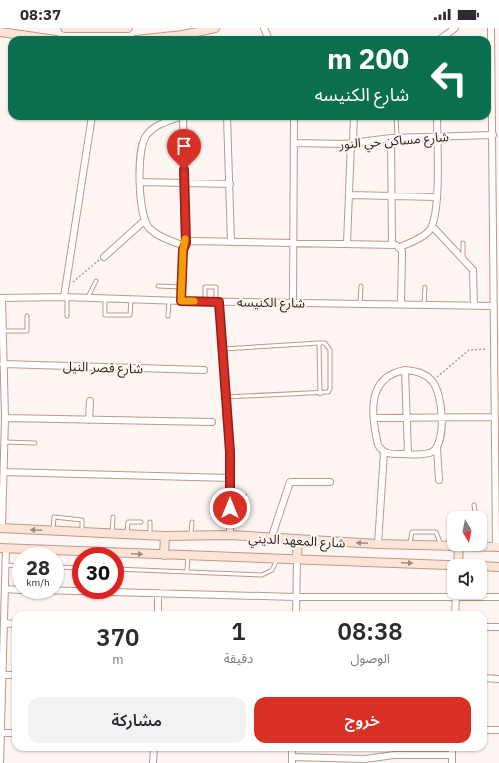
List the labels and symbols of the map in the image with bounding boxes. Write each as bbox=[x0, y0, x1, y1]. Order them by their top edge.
street label: شارع مساكن حي النور bbox=[338, 128, 450, 155]
pin bbox=[167, 129, 201, 170]
street label: شارع الكنيسه bbox=[237, 293, 305, 314]
street label: شارع قصر النيل bbox=[63, 358, 143, 379]
position arrow bbox=[209, 487, 251, 529]
north arrow bbox=[447, 511, 487, 551]
one-way arrow bbox=[29, 527, 42, 533]
street label: شارع المعهد الديني bbox=[248, 529, 346, 554]
one-way arrow bbox=[355, 540, 368, 546]
speed limit sign: 30 bbox=[72, 547, 124, 599]
one-way arrow bbox=[131, 550, 143, 557]
one-way arrow bbox=[401, 560, 414, 566]

